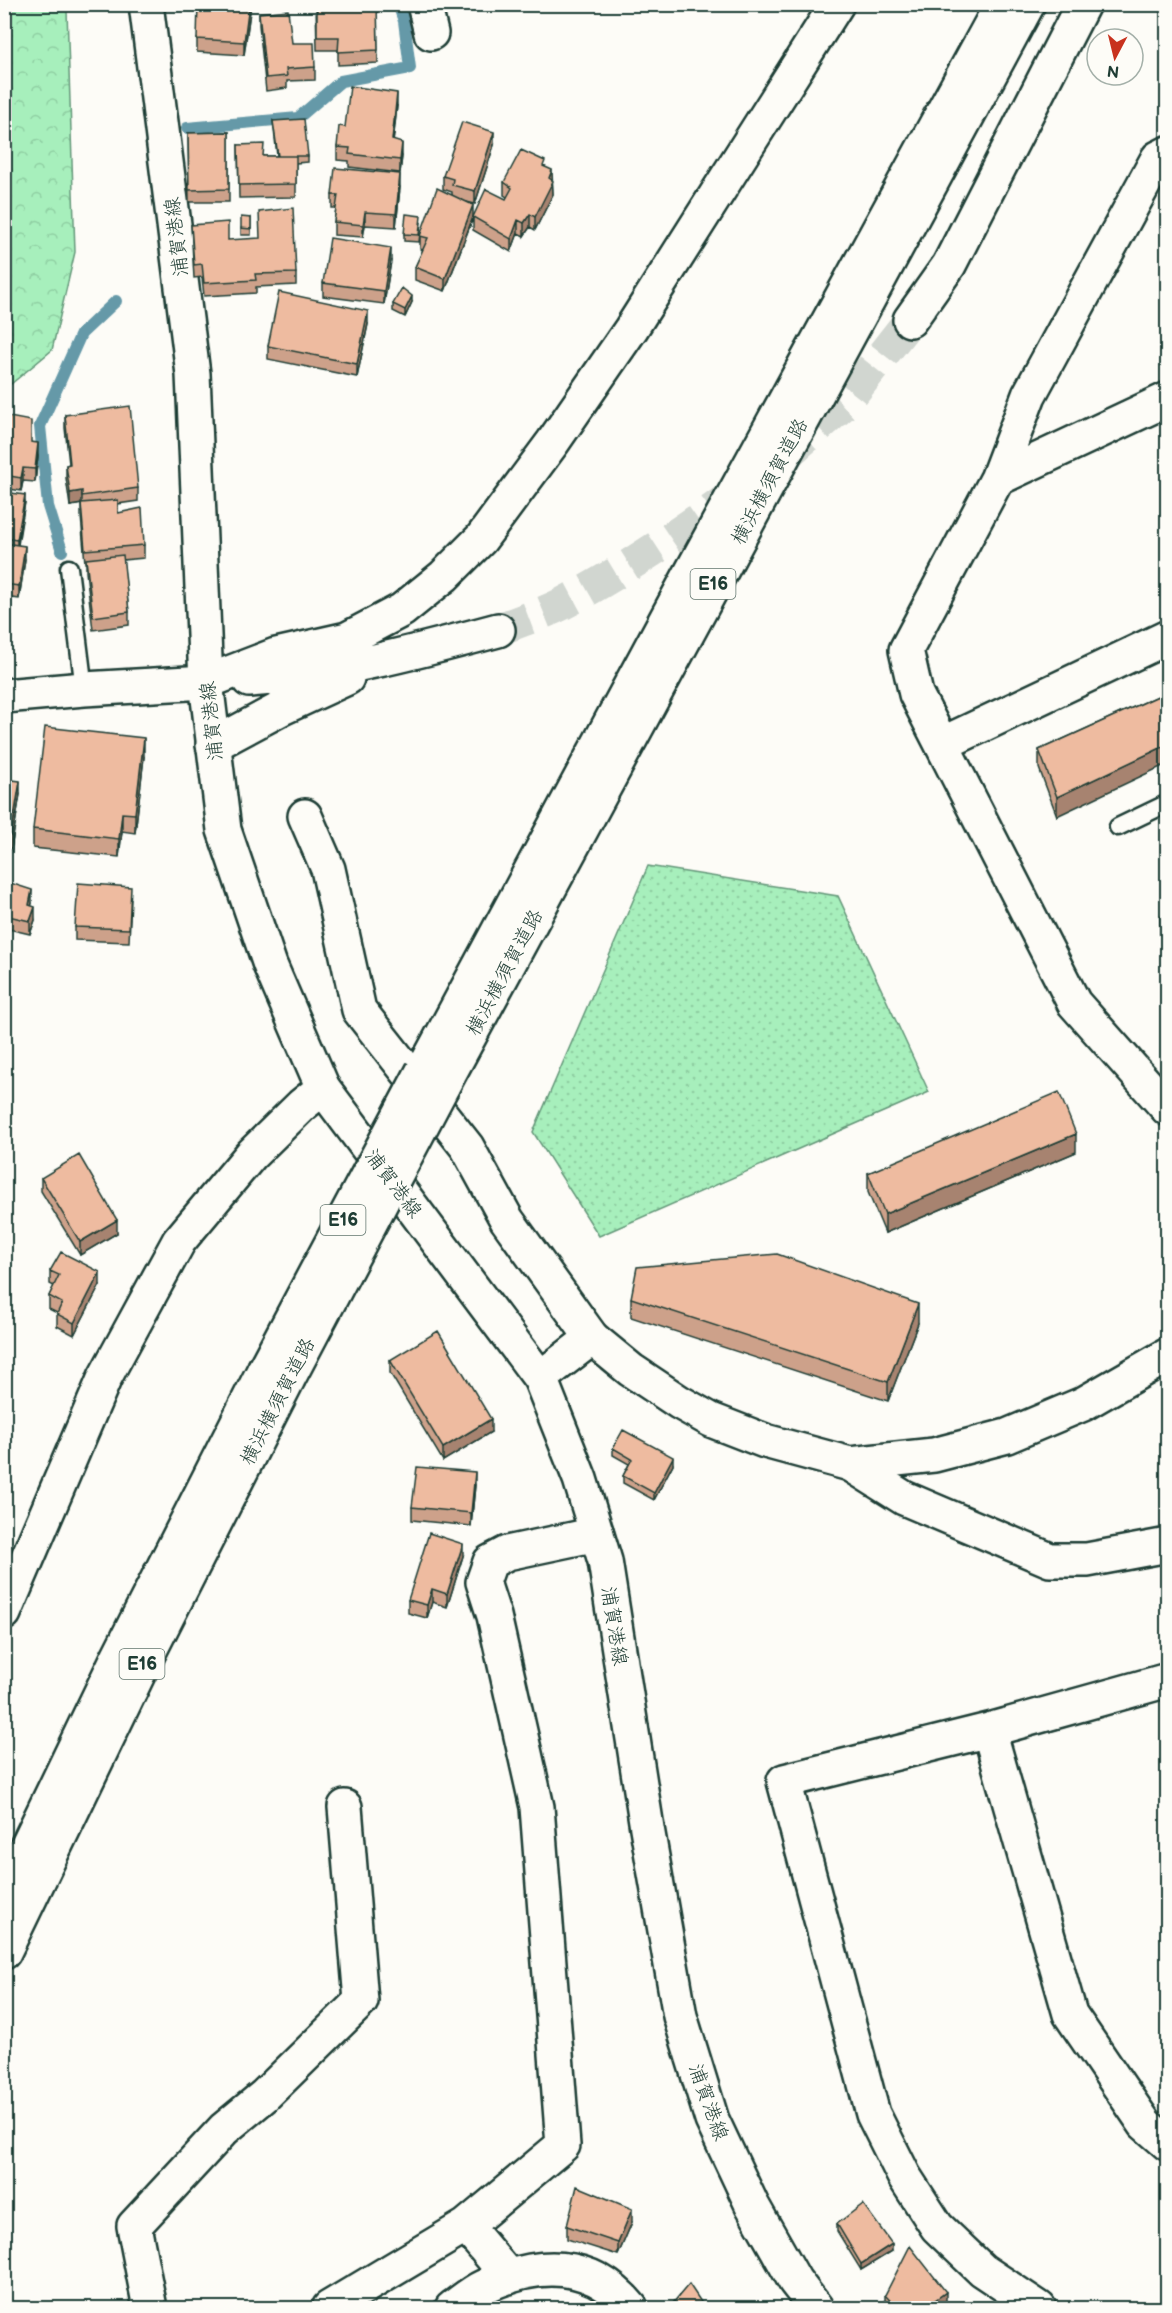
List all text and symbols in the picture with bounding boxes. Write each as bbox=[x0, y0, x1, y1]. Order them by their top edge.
north arrow bbox=[1085, 27, 1145, 87]
text: N bbox=[1106, 60, 1120, 81]
street label: 浦賀港線 bbox=[160, 196, 194, 278]
street label: 横浜横須賀道路 bbox=[726, 414, 813, 549]
road number: E16 bbox=[690, 569, 736, 599]
street label: 浦賀港線 bbox=[196, 680, 228, 762]
street label: 横浜横須賀道路 bbox=[461, 905, 548, 1040]
street label: 浦賀港線 bbox=[360, 1144, 427, 1223]
road number: E16 bbox=[320, 1205, 366, 1235]
street label: 横浜横須賀道路 bbox=[235, 1334, 320, 1469]
street label: 浦賀港線 bbox=[596, 1585, 632, 1668]
road number: E16 bbox=[120, 1649, 164, 1679]
street label: 浦賀港線 bbox=[683, 2061, 733, 2144]

